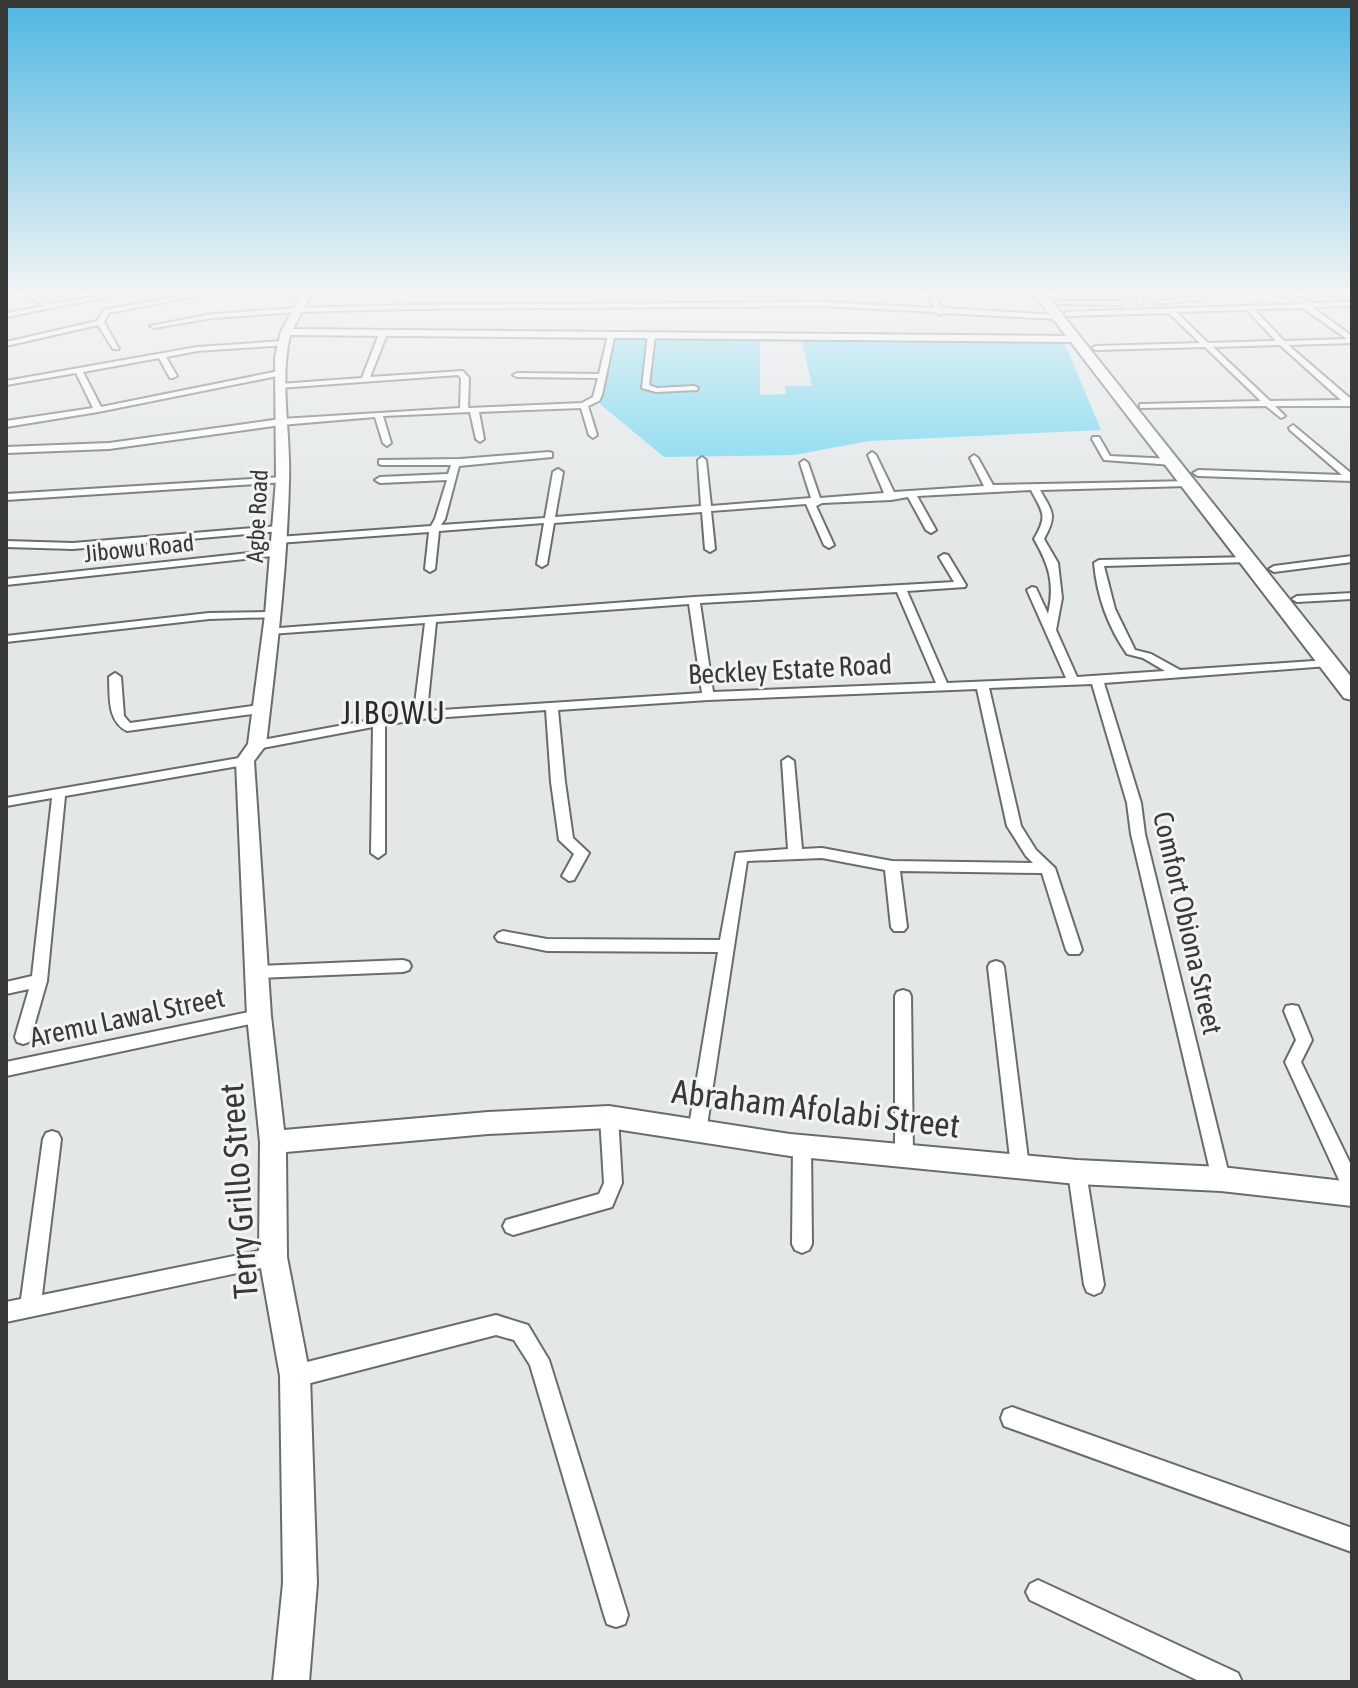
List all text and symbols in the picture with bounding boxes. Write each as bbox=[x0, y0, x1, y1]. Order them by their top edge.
street label: Agbe Road bbox=[241, 469, 273, 563]
street label: Jibowu Road bbox=[83, 529, 195, 567]
street label: Beckley Estate Road bbox=[687, 648, 893, 690]
district label: JIBOWU bbox=[341, 694, 447, 731]
street label: Comfort Obiona Street bbox=[1147, 808, 1229, 1038]
street label: Aremu Lawal Street bbox=[27, 981, 227, 1053]
street label: Abraham Afolabi Street bbox=[670, 1071, 962, 1145]
street label: Terry Grillo Street bbox=[211, 1082, 265, 1300]

